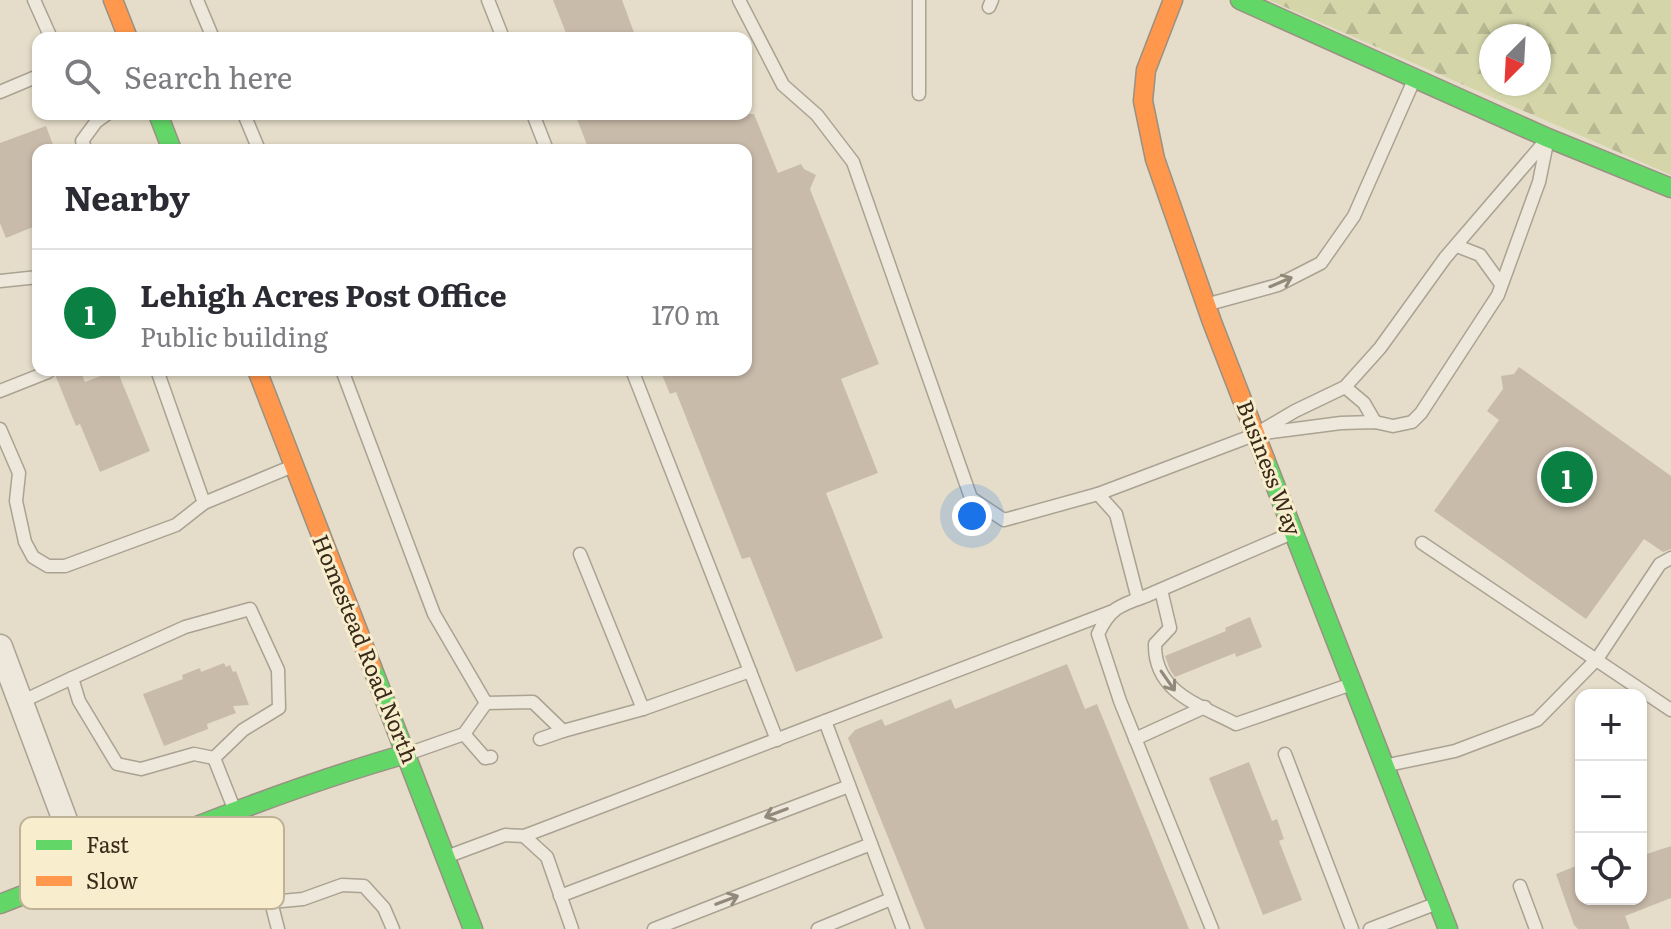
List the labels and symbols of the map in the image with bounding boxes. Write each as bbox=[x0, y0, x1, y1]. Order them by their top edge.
north arrow bbox=[1479, 24, 1551, 96]
one-way arrow bbox=[1268, 274, 1293, 289]
street label: Business Way bbox=[1229, 395, 1311, 540]
pin: 1 bbox=[1541, 447, 1593, 507]
your location bbox=[952, 496, 992, 536]
street label: Homestead Road North bbox=[305, 529, 427, 768]
one-way arrow bbox=[1159, 669, 1176, 692]
one-way arrow bbox=[764, 807, 789, 821]
legend bbox=[20, 817, 284, 909]
text: Fast bbox=[86, 827, 129, 860]
text: Slow bbox=[86, 863, 138, 896]
one-way arrow bbox=[714, 892, 739, 907]

